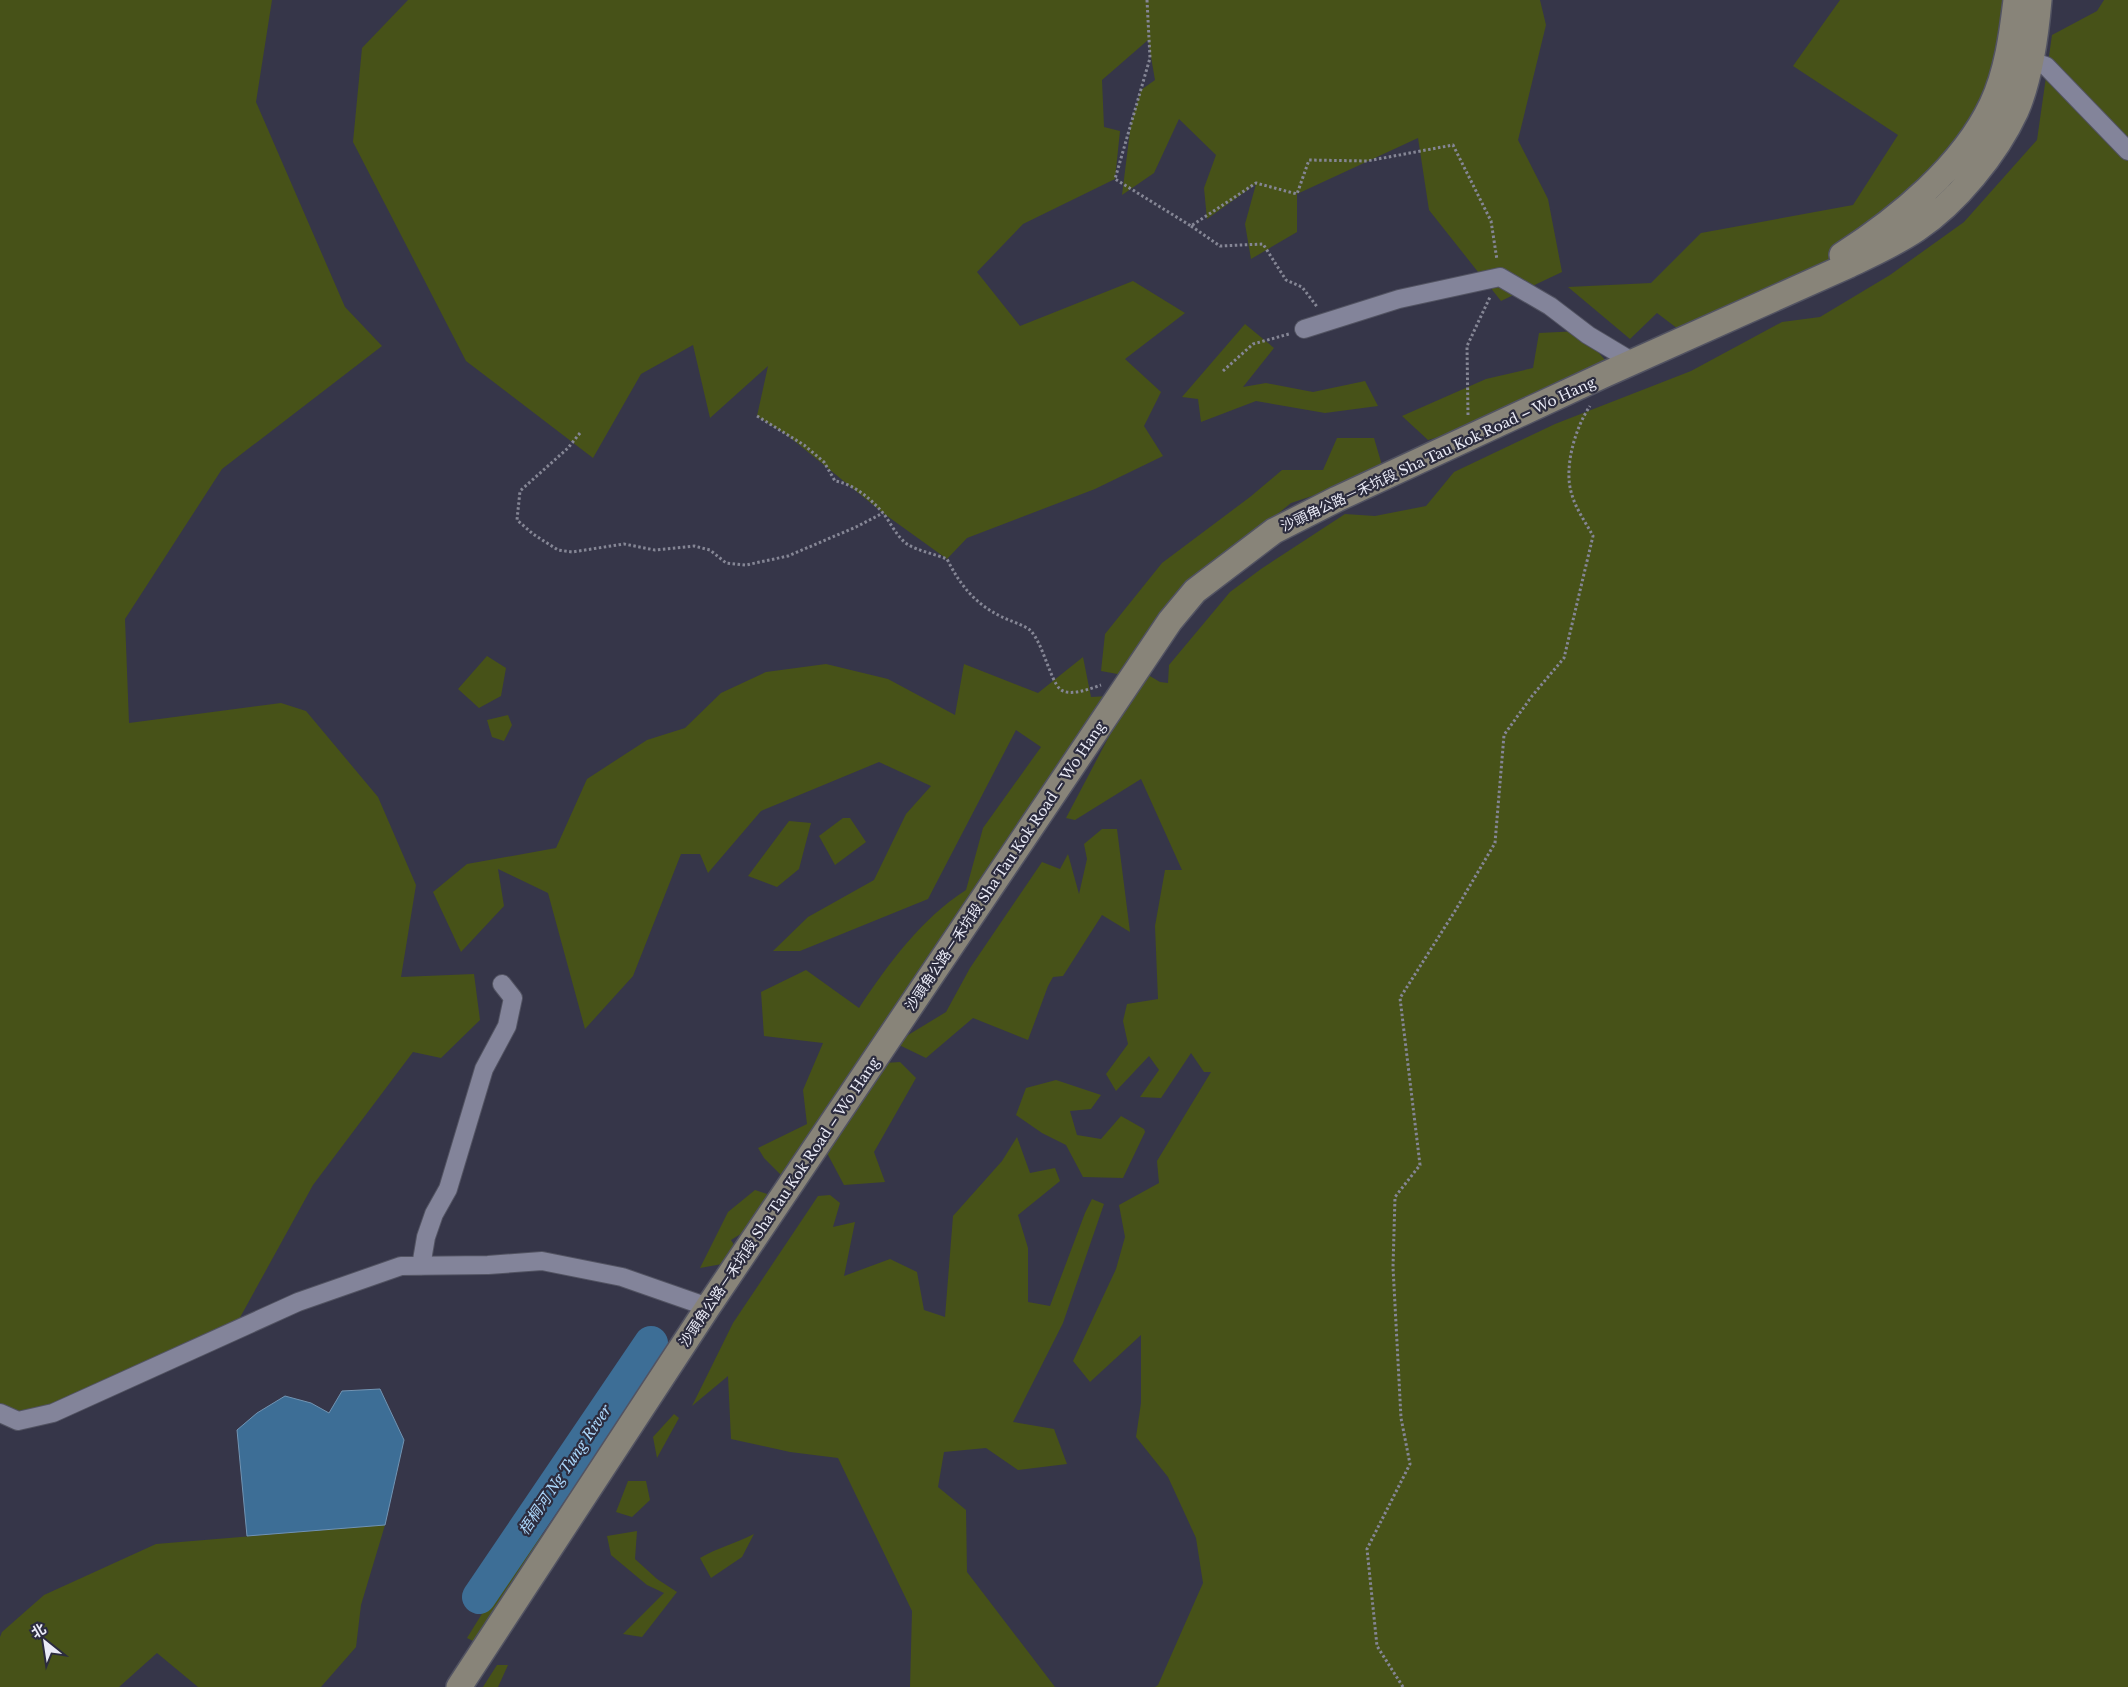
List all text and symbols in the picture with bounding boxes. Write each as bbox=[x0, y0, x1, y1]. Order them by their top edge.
street label: 沙頭角公路－禾坑段 Sha Tau Kok Road – Wo Hang bbox=[1278, 373, 1599, 535]
street label: 沙頭角公路－禾坑段 Sha Tau Kok Road – Wo Hang bbox=[901, 717, 1109, 1014]
street label: 沙頭角公路－禾坑段 Sha Tau Kok Road – Wo Hang bbox=[675, 1053, 883, 1350]
water label: 梧桐河 Ng Tung River bbox=[514, 1400, 616, 1538]
north arrow bbox=[20, 1617, 70, 1667]
text: 北 bbox=[28, 1619, 49, 1642]

